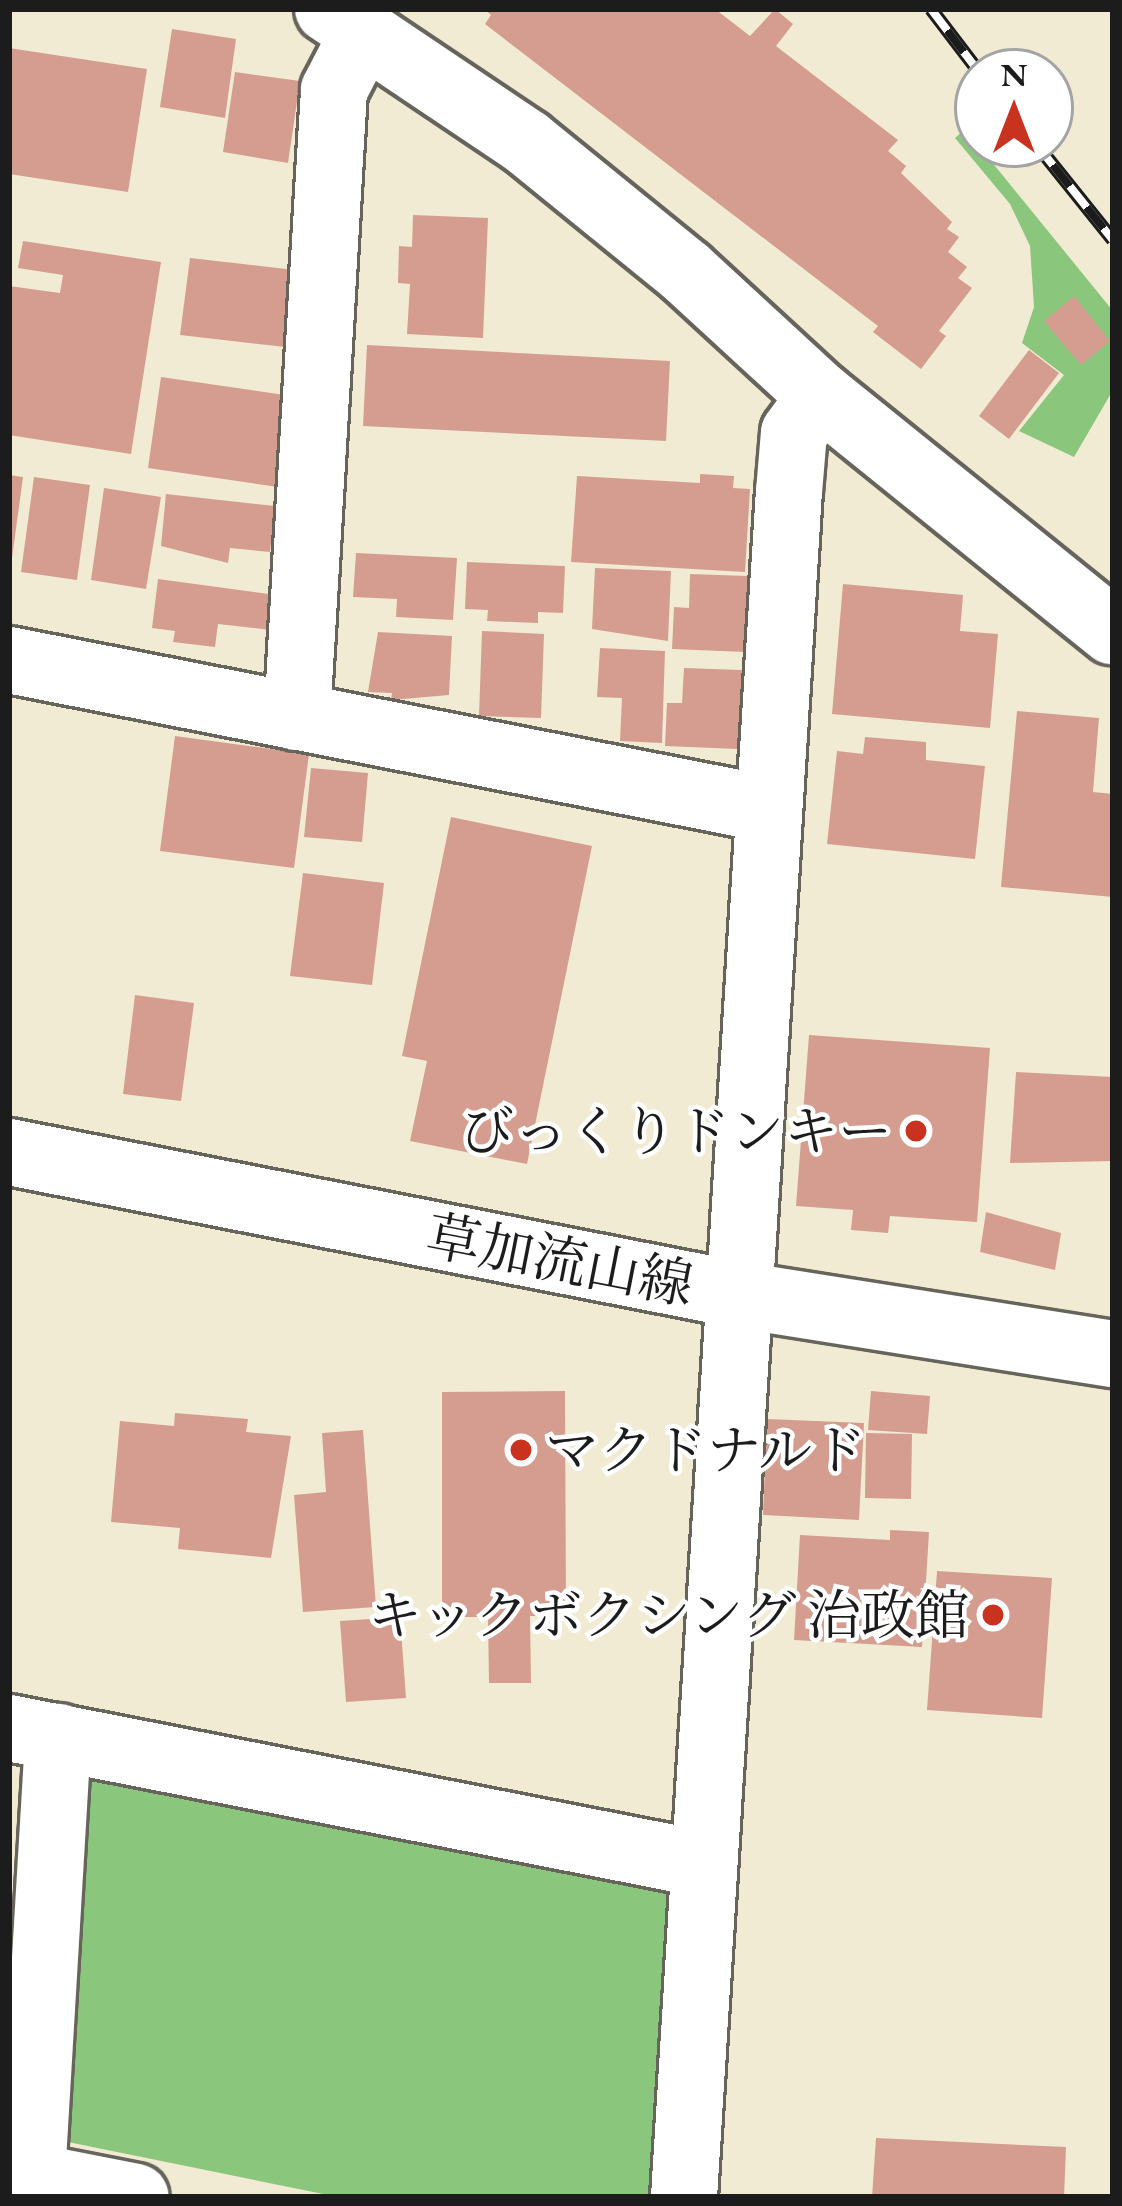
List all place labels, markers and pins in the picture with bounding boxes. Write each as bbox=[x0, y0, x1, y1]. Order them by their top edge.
place label: びっくりドンキー bbox=[460, 1099, 892, 1163]
marker: びっくりドンキー bbox=[903, 1118, 929, 1144]
place label: マクドナルド bbox=[545, 1418, 869, 1482]
marker: マクドナルド bbox=[508, 1437, 534, 1463]
place label: キックボクシング 治政館 bbox=[364, 1583, 969, 1647]
marker: キックボクシング 治政館 bbox=[980, 1602, 1006, 1628]

